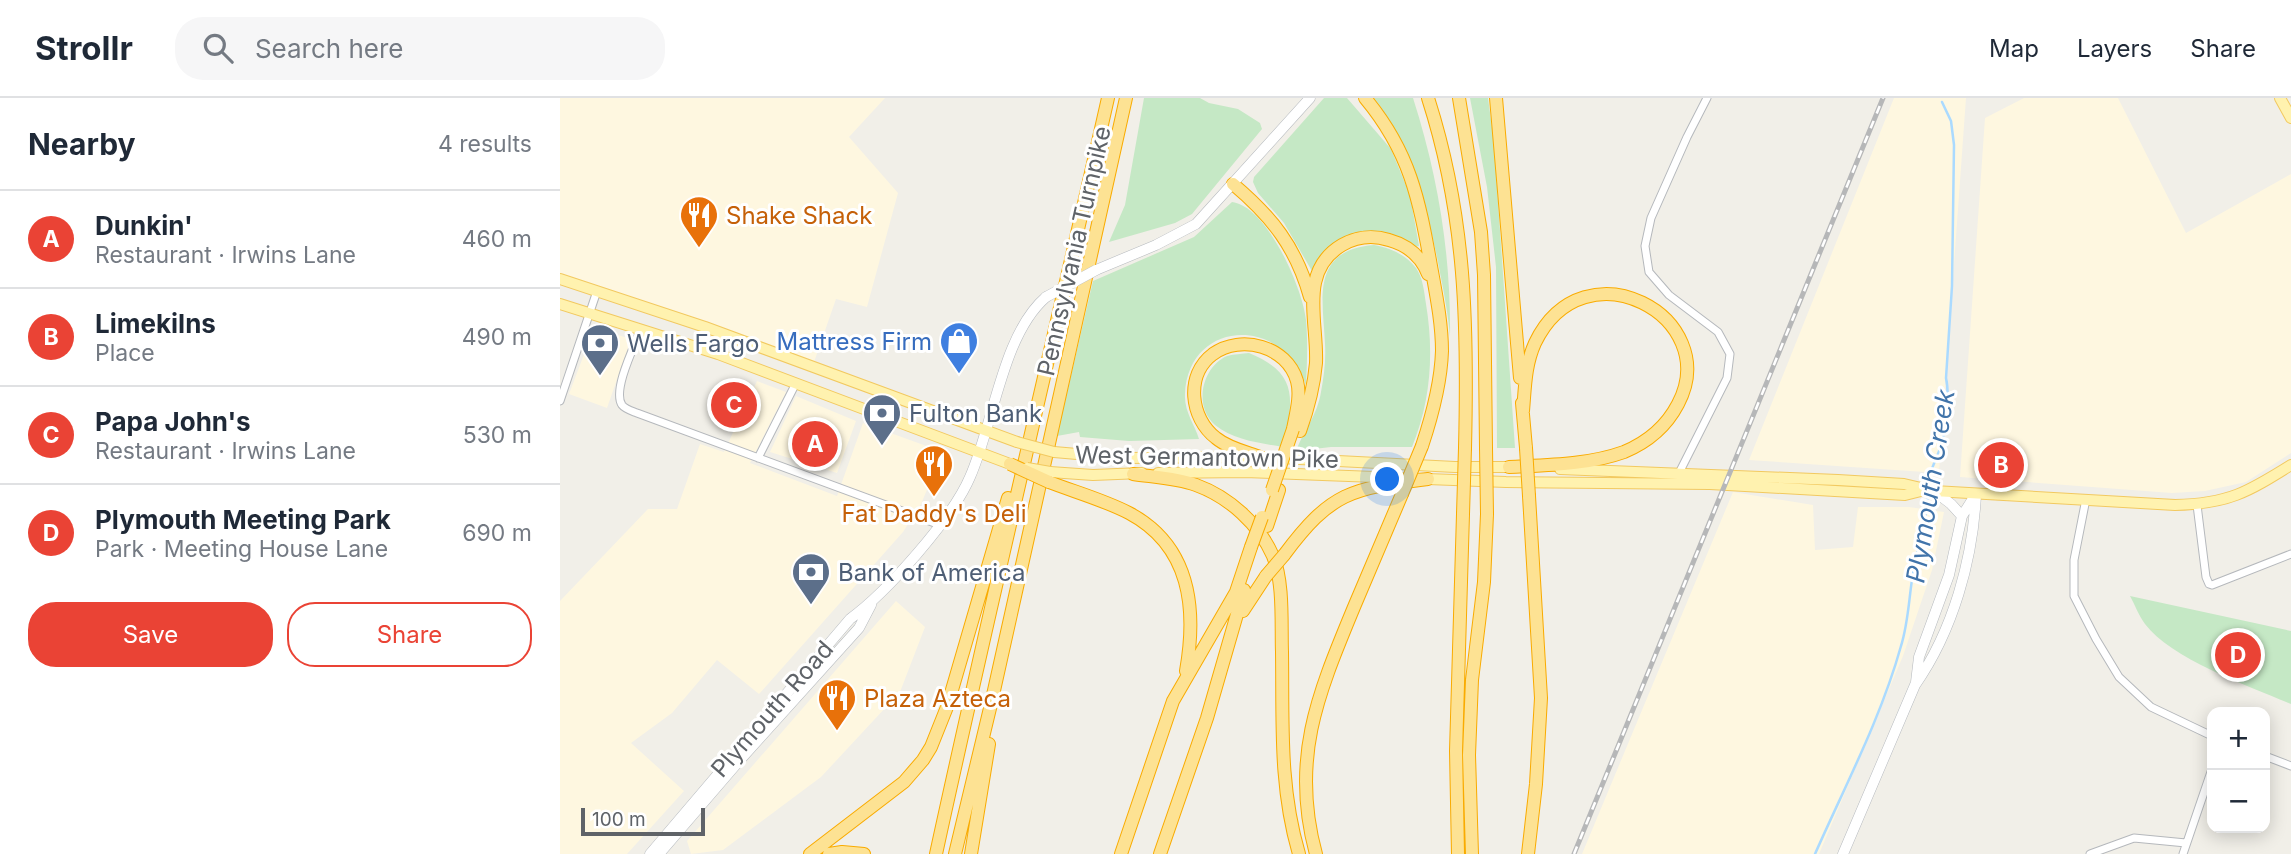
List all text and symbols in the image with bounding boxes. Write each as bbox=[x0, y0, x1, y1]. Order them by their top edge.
search box bbox=[175, 17, 665, 80]
text: Strollr bbox=[35, 28, 133, 68]
icon: search bbox=[199, 29, 237, 67]
text: Search here bbox=[255, 33, 404, 64]
text: Map bbox=[1989, 34, 2039, 63]
text: Layers bbox=[2077, 34, 2152, 63]
text: Share bbox=[2190, 34, 2256, 63]
street label: Pennsylvania Turnpike bbox=[1031, 123, 1117, 379]
text: Nearby bbox=[28, 126, 136, 162]
text: 4 results bbox=[438, 130, 532, 158]
restaurant icon: Shake Shack bbox=[678, 194, 720, 249]
place label: Shake Shack bbox=[726, 201, 872, 230]
text: Dunkin' bbox=[95, 210, 193, 241]
text: A bbox=[42, 225, 60, 253]
text: 460 m bbox=[462, 225, 532, 253]
text: Restaurant · Irwins Lane bbox=[95, 241, 356, 269]
text: Limekilns bbox=[95, 308, 216, 339]
shop icon: Mattress Firm bbox=[938, 320, 980, 375]
bank icon: Wells Fargo bbox=[579, 322, 621, 377]
text: B bbox=[43, 323, 59, 351]
text: 490 m bbox=[462, 323, 532, 351]
place label: Mattress Firm bbox=[777, 327, 932, 356]
place label: Wells Fargo bbox=[627, 329, 759, 358]
text: Place bbox=[95, 339, 155, 367]
pin: C bbox=[711, 379, 757, 431]
water label: Plymouth Creek bbox=[1899, 386, 1961, 585]
bank icon: Fulton Bank bbox=[861, 392, 903, 447]
place label: Fulton Bank bbox=[909, 399, 1042, 428]
text: Papa John's bbox=[95, 406, 251, 437]
pin: A bbox=[792, 418, 838, 470]
text: C bbox=[42, 421, 60, 449]
text: 530 m bbox=[463, 421, 532, 449]
text: Restaurant · Irwins Lane bbox=[95, 437, 356, 465]
pin: B bbox=[1978, 439, 2024, 491]
street label: West Germantown Pike bbox=[1075, 440, 1339, 474]
restaurant icon: Fat Daddy's Deli bbox=[913, 443, 955, 498]
your location bbox=[1370, 462, 1404, 496]
place label: Fat Daddy's Deli bbox=[841, 499, 1027, 528]
text: Plymouth Meeting Park bbox=[95, 504, 391, 535]
text: D bbox=[43, 519, 59, 547]
text: 690 m bbox=[462, 519, 532, 547]
text: Park · Meeting House Lane bbox=[95, 535, 388, 563]
bank icon: Bank of America bbox=[790, 551, 832, 606]
place label: Bank of America bbox=[838, 558, 1026, 587]
button: Save bbox=[28, 602, 273, 667]
button: Share bbox=[287, 602, 532, 667]
pin: D bbox=[2215, 629, 2261, 681]
street label: Plymouth Road bbox=[705, 635, 839, 783]
restaurant icon: Plaza Azteca bbox=[816, 677, 858, 732]
place label: Plaza Azteca bbox=[864, 684, 1011, 713]
map controls bbox=[2207, 707, 2270, 833]
button: + bbox=[2207, 707, 2270, 770]
button: − bbox=[2207, 770, 2270, 833]
scale bar bbox=[581, 805, 705, 837]
text: 100 m bbox=[592, 808, 646, 831]

